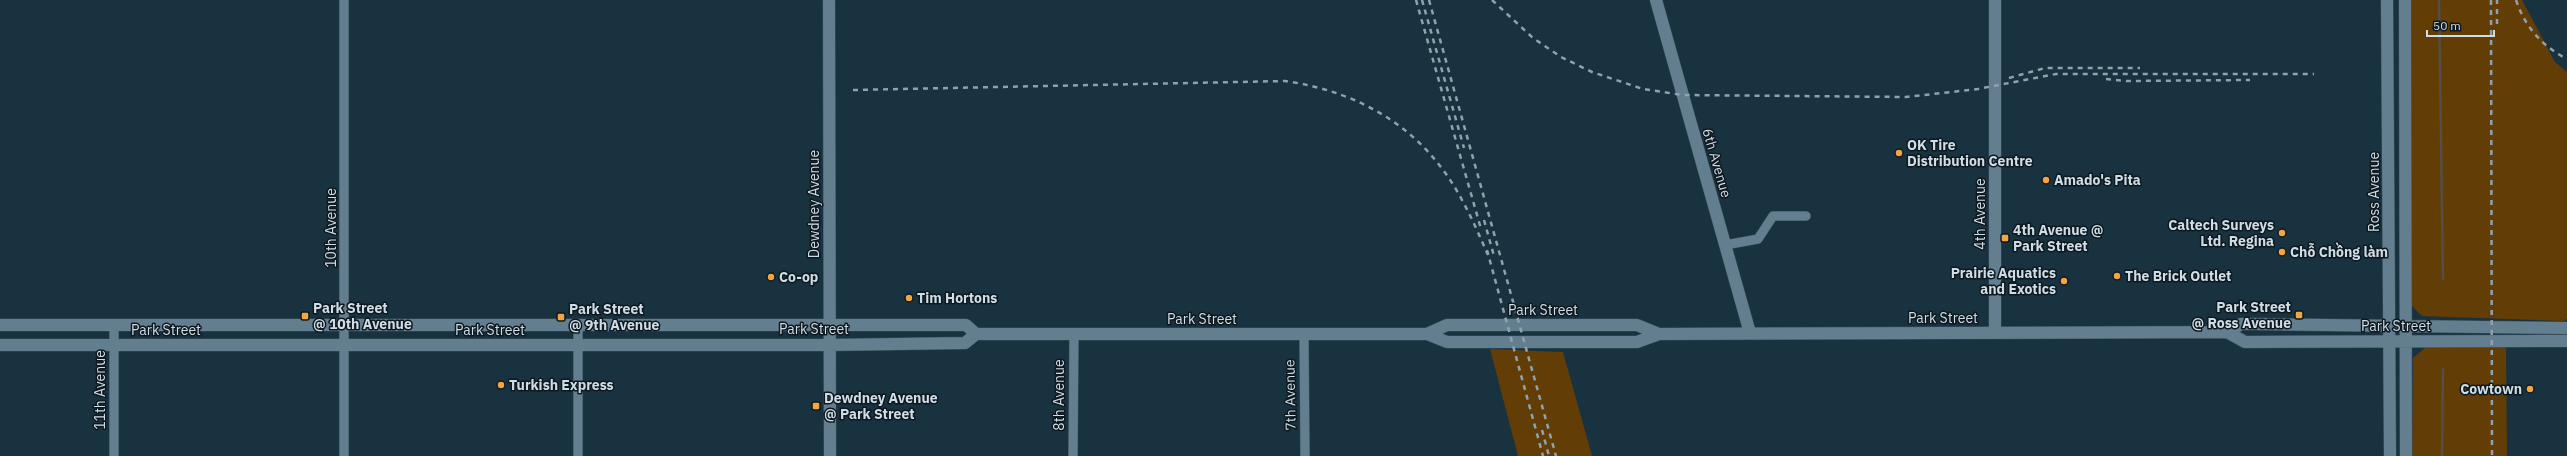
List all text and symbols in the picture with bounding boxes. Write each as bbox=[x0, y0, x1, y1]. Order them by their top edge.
scale bar bbox=[2427, 12, 2494, 38]
text: 50 m bbox=[2433, 18, 2461, 33]
street label: 6th Avenue bbox=[1699, 126, 1736, 200]
place label: OK Tire Distribution Centre bbox=[1907, 136, 2033, 170]
marker: OK Tire Distribution Centre bbox=[1894, 148, 1904, 158]
street label: Dewdney Avenue bbox=[805, 149, 823, 258]
street label: Ross Avenue bbox=[2365, 152, 2383, 232]
place label: Amado's Pita bbox=[2054, 171, 2141, 189]
marker: Amado's Pita bbox=[2041, 175, 2051, 185]
street label: 4th Avenue bbox=[1971, 178, 1989, 250]
street label: 10th Avenue bbox=[322, 188, 340, 268]
place label: Caltech Surveys Ltd. Regina bbox=[2168, 216, 2274, 250]
place label: 4th Avenue @ Park Street bbox=[2013, 221, 2103, 255]
marker: Caltech Surveys Ltd. Regina bbox=[2277, 228, 2287, 238]
marker: 4th Avenue @ Park Street bbox=[2000, 233, 2010, 243]
place label: Chỗ Chồng làm bbox=[2290, 242, 2388, 261]
marker: Chỗ Chồng làm bbox=[2277, 247, 2287, 257]
place label: Prairie Aquatics and Exotics bbox=[1951, 264, 2056, 298]
place label: The Brick Outlet bbox=[2125, 267, 2231, 285]
place label: Co-op bbox=[779, 268, 818, 286]
marker: The Brick Outlet bbox=[2112, 271, 2122, 281]
marker: Co-op bbox=[766, 272, 776, 282]
marker: Prairie Aquatics and Exotics bbox=[2059, 276, 2069, 286]
place label: Tim Hortons bbox=[917, 289, 997, 307]
marker: Tim Hortons bbox=[904, 293, 914, 303]
place label: Park Street @ Ross Avenue bbox=[2192, 298, 2291, 332]
place label: Park Street @ 10th Avenue bbox=[313, 299, 412, 333]
place label: Park Street @ 9th Avenue bbox=[569, 300, 660, 334]
street label: Park Street bbox=[1508, 301, 1578, 319]
street label: Park Street bbox=[1908, 309, 1978, 327]
street label: Park Street bbox=[1167, 310, 1237, 328]
marker: Park Street @ Ross Avenue bbox=[2294, 310, 2304, 320]
marker: Park Street @ 10th Avenue bbox=[300, 311, 310, 321]
marker: Park Street @ 9th Avenue bbox=[556, 312, 566, 322]
street label: Park Street bbox=[2361, 317, 2431, 335]
street label: Park Street bbox=[779, 320, 849, 338]
street label: Park Street bbox=[131, 321, 201, 339]
street label: Park Street bbox=[455, 321, 525, 339]
street label: 11th Avenue bbox=[91, 350, 109, 430]
street label: 8th Avenue bbox=[1050, 359, 1068, 431]
street label: 7th Avenue bbox=[1280, 359, 1300, 431]
place label: Turkish Express bbox=[509, 376, 614, 394]
marker: Turkish Express bbox=[496, 380, 506, 390]
place label: Cowtown bbox=[2460, 380, 2522, 398]
marker: Cowtown bbox=[2525, 384, 2535, 394]
place label: Dewdney Avenue @ Park Street bbox=[824, 389, 938, 423]
marker: Dewdney Avenue @ Park Street bbox=[811, 401, 821, 411]

